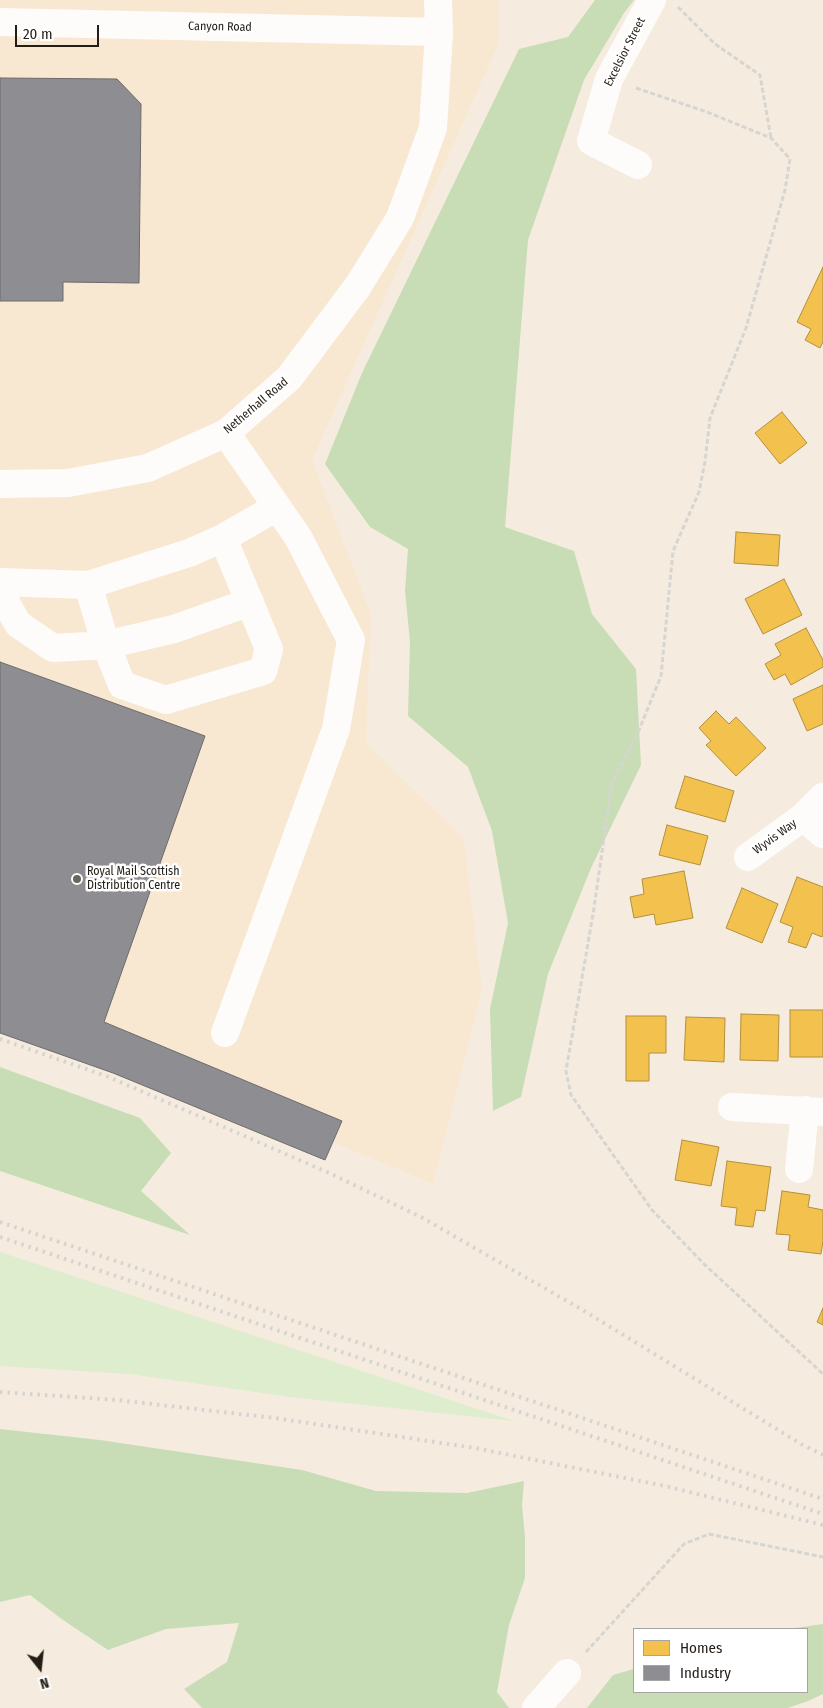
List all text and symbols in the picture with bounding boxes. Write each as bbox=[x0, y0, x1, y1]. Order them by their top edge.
scale bar bbox=[18, 15, 101, 47]
street label: Excelsior Street bbox=[601, 15, 649, 89]
street label: Canyon Road bbox=[188, 19, 252, 35]
text: 20 m bbox=[23, 25, 53, 43]
street label: Netherhall Road bbox=[221, 375, 291, 437]
street label: Wyvis Way bbox=[750, 816, 800, 858]
place label: Royal Mail Scottish Distribution Centre bbox=[87, 865, 180, 893]
marker: Royal Mail Scottish Distribution Centre bbox=[71, 873, 83, 885]
legend bbox=[633, 1628, 808, 1693]
text: Homes bbox=[680, 1639, 722, 1657]
north arrow bbox=[15, 1643, 65, 1693]
text: Industry bbox=[680, 1664, 731, 1682]
text: N bbox=[38, 1674, 51, 1692]

